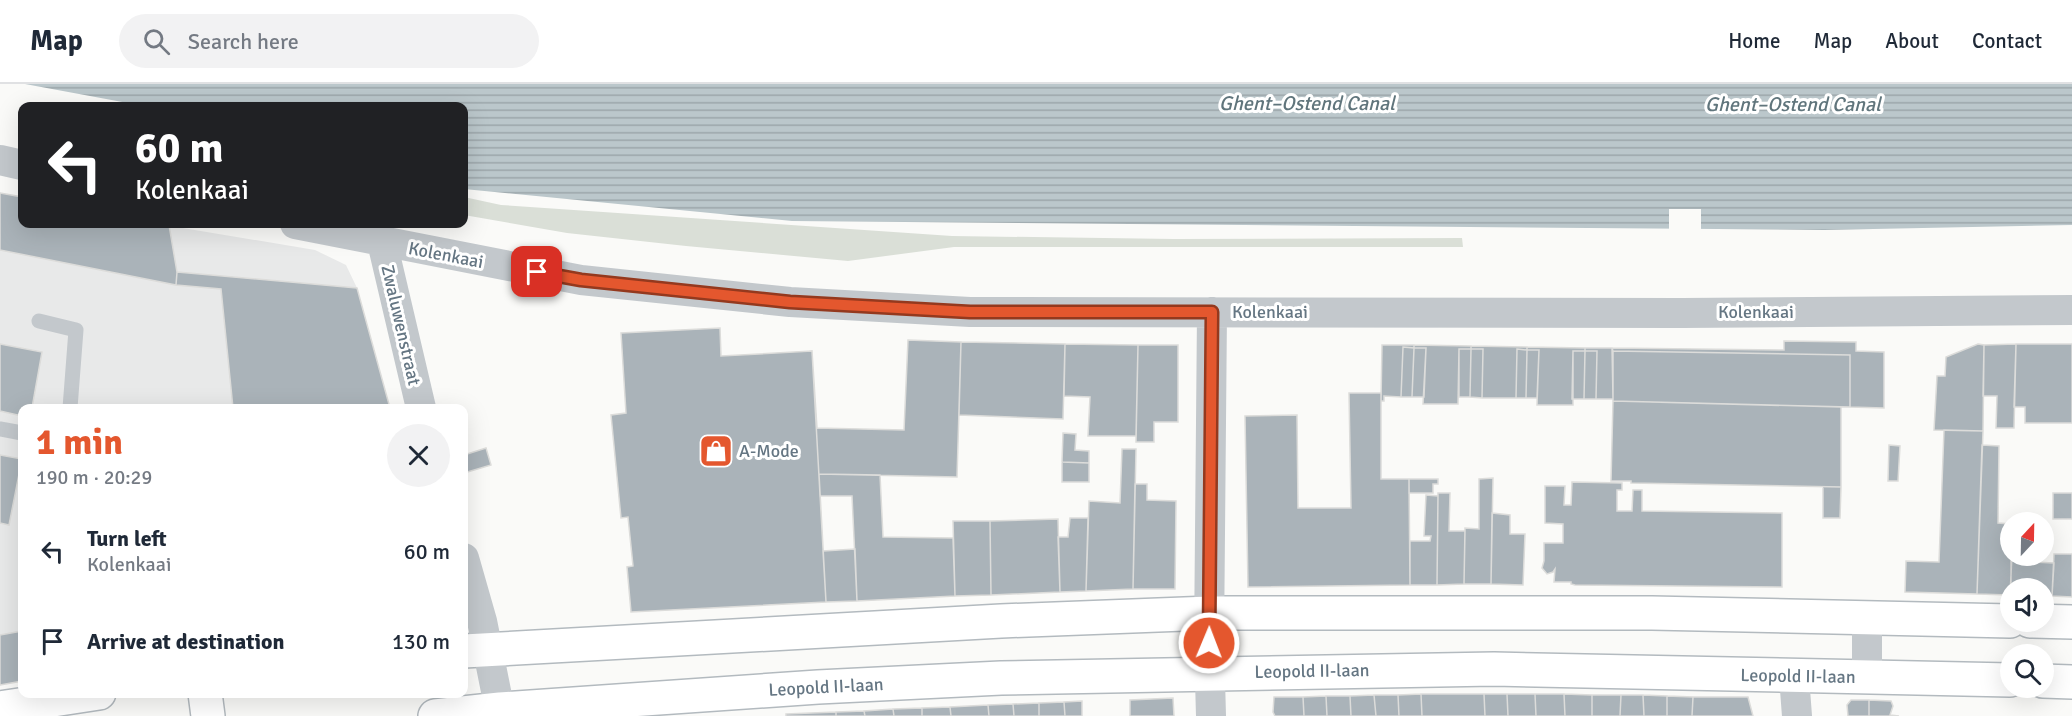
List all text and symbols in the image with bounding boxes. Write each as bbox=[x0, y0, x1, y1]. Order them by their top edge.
search box bbox=[119, 14, 539, 68]
text: Map bbox=[30, 24, 83, 58]
icon: search bbox=[140, 25, 173, 58]
text: Search here bbox=[188, 28, 299, 55]
text: Home bbox=[1728, 28, 1781, 54]
text: Map bbox=[1814, 28, 1852, 54]
text: About bbox=[1885, 28, 1939, 54]
text: Contact bbox=[1972, 28, 2042, 54]
water label: Ghent–Ostend Canal bbox=[1219, 91, 1397, 116]
water label: Ghent–Ostend Canal bbox=[1705, 92, 1883, 117]
text: 60 m bbox=[135, 123, 224, 174]
icon: left bbox=[36, 126, 114, 204]
text: Kolenkaai bbox=[135, 174, 249, 207]
street label: Kolenkaai bbox=[407, 237, 485, 273]
pin bbox=[511, 246, 562, 297]
icon: arrive bbox=[520, 255, 553, 288]
street label: Zwaluwenstraat bbox=[376, 263, 426, 387]
street label: Kolenkaai bbox=[1232, 301, 1308, 323]
street label: Kolenkaai bbox=[1718, 301, 1794, 323]
text: 1 min bbox=[36, 420, 123, 465]
button: close bbox=[387, 424, 450, 487]
shop icon: A-Mode bbox=[698, 433, 734, 469]
place label: A-Mode bbox=[739, 440, 799, 462]
text: 190 m · 20:29 bbox=[36, 465, 152, 490]
north arrow bbox=[2000, 512, 2054, 566]
map controls bbox=[2000, 512, 2054, 698]
text: Turn left bbox=[87, 525, 167, 552]
icon: left bbox=[36, 535, 69, 568]
text: 60 m bbox=[404, 538, 450, 565]
text: Kolenkaai bbox=[87, 552, 171, 577]
button: sound bbox=[2000, 578, 2054, 632]
position arrow bbox=[1177, 611, 1241, 675]
icon: arrive bbox=[36, 625, 69, 658]
text: Arrive at destination bbox=[87, 628, 284, 655]
text: 130 m bbox=[392, 628, 450, 655]
button: search bbox=[2000, 644, 2054, 698]
street label: Leopold II-laan bbox=[1254, 659, 1370, 683]
street label: Leopold II-laan bbox=[1740, 664, 1856, 688]
street label: Leopold II-laan bbox=[768, 673, 884, 701]

